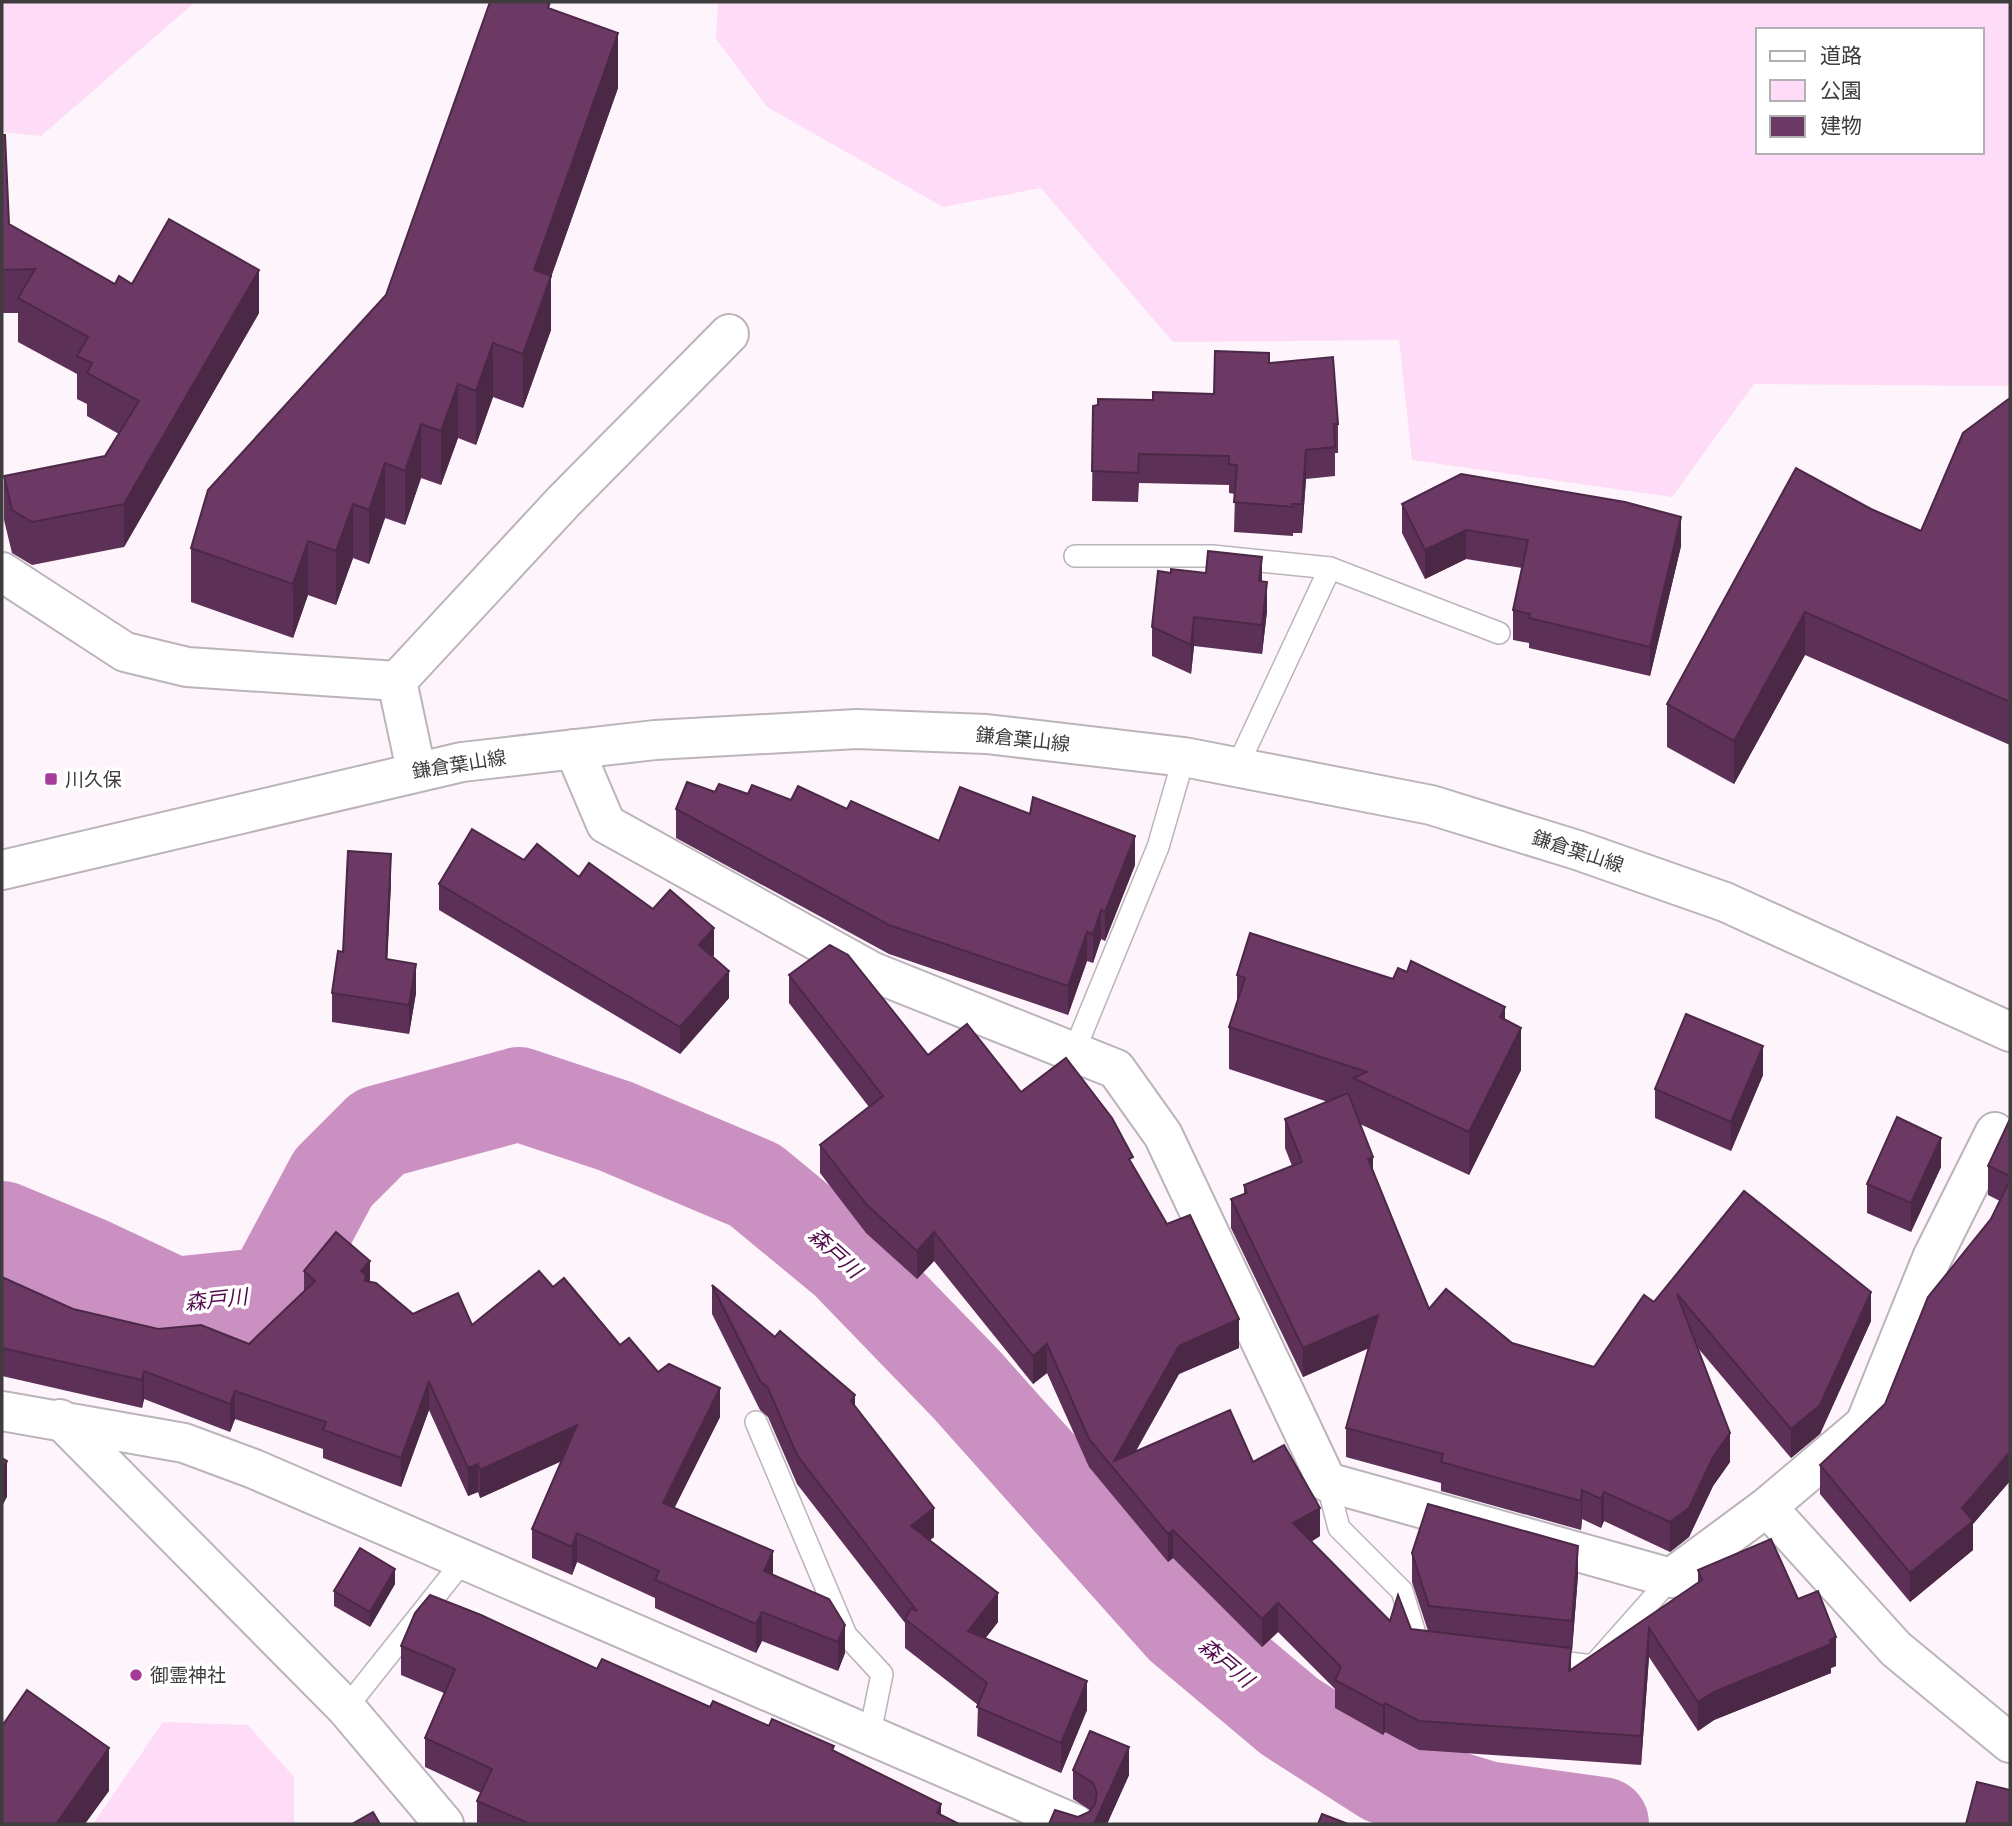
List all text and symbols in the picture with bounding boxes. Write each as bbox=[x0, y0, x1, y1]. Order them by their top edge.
legend bbox=[1756, 28, 1984, 154]
text: 道路 bbox=[1820, 44, 1862, 67]
text: 公園 bbox=[1820, 79, 1862, 102]
text: 建物 bbox=[1820, 114, 1862, 137]
street label: 鎌倉葉山線 bbox=[975, 724, 1071, 755]
street label: 鎌倉葉山線 bbox=[411, 747, 508, 782]
place label: 川久保 bbox=[65, 769, 122, 790]
marker: 川久保 bbox=[43, 771, 59, 787]
street label: 鎌倉葉山線 bbox=[1529, 827, 1626, 876]
water label: 森戸川 bbox=[804, 1223, 868, 1284]
water label: 森戸川 bbox=[183, 1285, 250, 1314]
water label: 森戸川 bbox=[1195, 1634, 1259, 1693]
place label: 御霊神社 bbox=[150, 1665, 226, 1686]
marker: 御霊神社 bbox=[128, 1667, 144, 1683]

